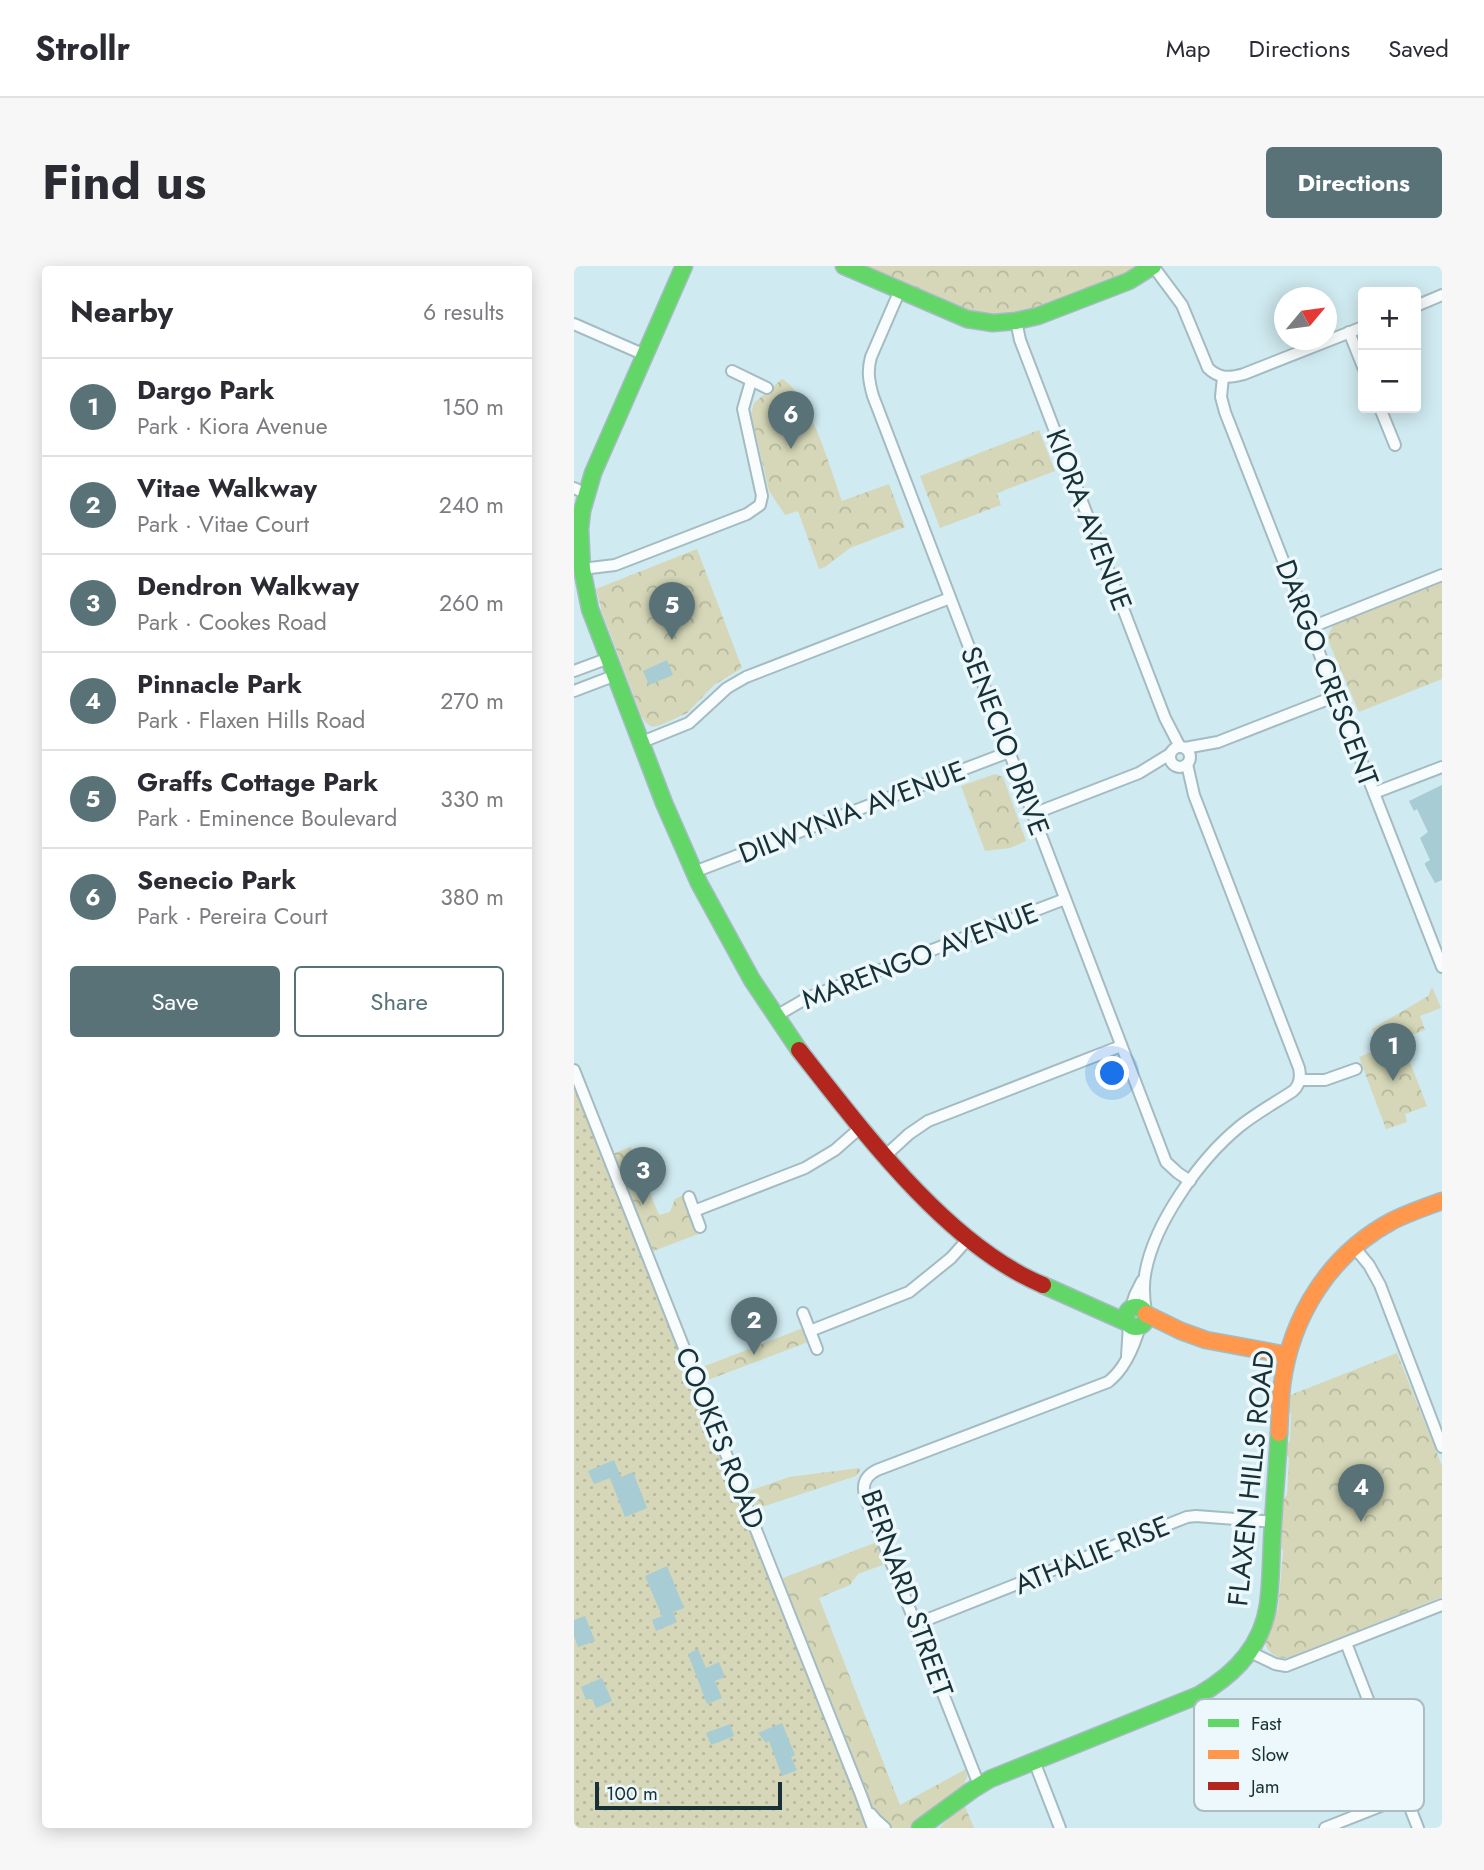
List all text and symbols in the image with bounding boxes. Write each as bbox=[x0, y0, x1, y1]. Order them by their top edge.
text: Strollr bbox=[35, 25, 130, 72]
text: Map bbox=[1166, 31, 1211, 66]
text: Directions bbox=[1249, 31, 1350, 66]
text: Saved bbox=[1388, 31, 1449, 66]
text: Find us bbox=[42, 147, 206, 217]
button: Directions bbox=[1266, 147, 1442, 218]
north arrow bbox=[1274, 287, 1337, 350]
map controls bbox=[1358, 287, 1421, 413]
button: + bbox=[1358, 287, 1421, 350]
text: Nearby bbox=[70, 290, 173, 333]
text: 6 results bbox=[423, 295, 504, 329]
button: − bbox=[1358, 350, 1421, 413]
text: Dargo Park bbox=[137, 371, 275, 409]
text: 1 bbox=[87, 390, 99, 424]
text: 150 m bbox=[442, 390, 504, 424]
pin: 6 bbox=[768, 391, 814, 449]
text: Park · Kiora Avenue bbox=[137, 409, 328, 443]
street label: KIORA AVENUE bbox=[1036, 423, 1142, 617]
text: Vitae Walkway bbox=[137, 469, 317, 507]
text: 2 bbox=[85, 488, 101, 522]
text: 240 m bbox=[439, 488, 504, 522]
text: Park · Vitae Court bbox=[137, 507, 309, 541]
street label: DARGO CRESCENT bbox=[1265, 554, 1389, 792]
text: Dendron Walkway bbox=[137, 567, 359, 605]
pin: 5 bbox=[649, 582, 695, 640]
text: 3 bbox=[86, 586, 100, 620]
text: 260 m bbox=[439, 586, 504, 620]
text: Park · Cookes Road bbox=[137, 605, 327, 639]
street label: SENECIO DRIVE bbox=[950, 640, 1060, 842]
text: Pinnacle Park bbox=[137, 665, 302, 703]
text: 4 bbox=[85, 684, 101, 718]
text: 270 m bbox=[440, 684, 504, 718]
text: Park · Flaxen Hills Road bbox=[137, 703, 365, 737]
street label: DILWYNIA AVENUE bbox=[733, 750, 971, 874]
text: Graffs Cottage Park bbox=[137, 763, 378, 801]
text: 5 bbox=[86, 782, 100, 816]
text: 330 m bbox=[440, 782, 504, 816]
text: Park · Eminence Boulevard bbox=[137, 801, 397, 835]
text: Senecio Park bbox=[137, 861, 296, 899]
text: 6 bbox=[85, 880, 101, 914]
text: 380 m bbox=[440, 880, 504, 914]
street label: MARENGO AVENUE bbox=[796, 892, 1044, 1020]
text: Park · Pereira Court bbox=[137, 899, 327, 933]
button: Save bbox=[70, 966, 280, 1037]
button: Share bbox=[294, 966, 504, 1037]
pin: 1 bbox=[1370, 1023, 1416, 1081]
your location bbox=[1095, 1056, 1129, 1090]
pin: 3 bbox=[620, 1147, 666, 1205]
pin: 2 bbox=[731, 1297, 777, 1355]
street label: COOKES ROAD bbox=[665, 1341, 775, 1535]
street label: FLAXEN HILLS ROAD bbox=[1217, 1348, 1285, 1608]
pin: 4 bbox=[1338, 1464, 1384, 1522]
street label: BERNARD STREET bbox=[850, 1484, 964, 1702]
street label: ATHALIE RISE bbox=[1008, 1505, 1176, 1605]
legend bbox=[1194, 1699, 1424, 1811]
text: Fast bbox=[1251, 1710, 1282, 1737]
text: Slow bbox=[1251, 1741, 1289, 1768]
text: Jam bbox=[1248, 1773, 1280, 1800]
scale bar bbox=[595, 1779, 782, 1811]
text: 100 m bbox=[606, 1780, 658, 1807]

